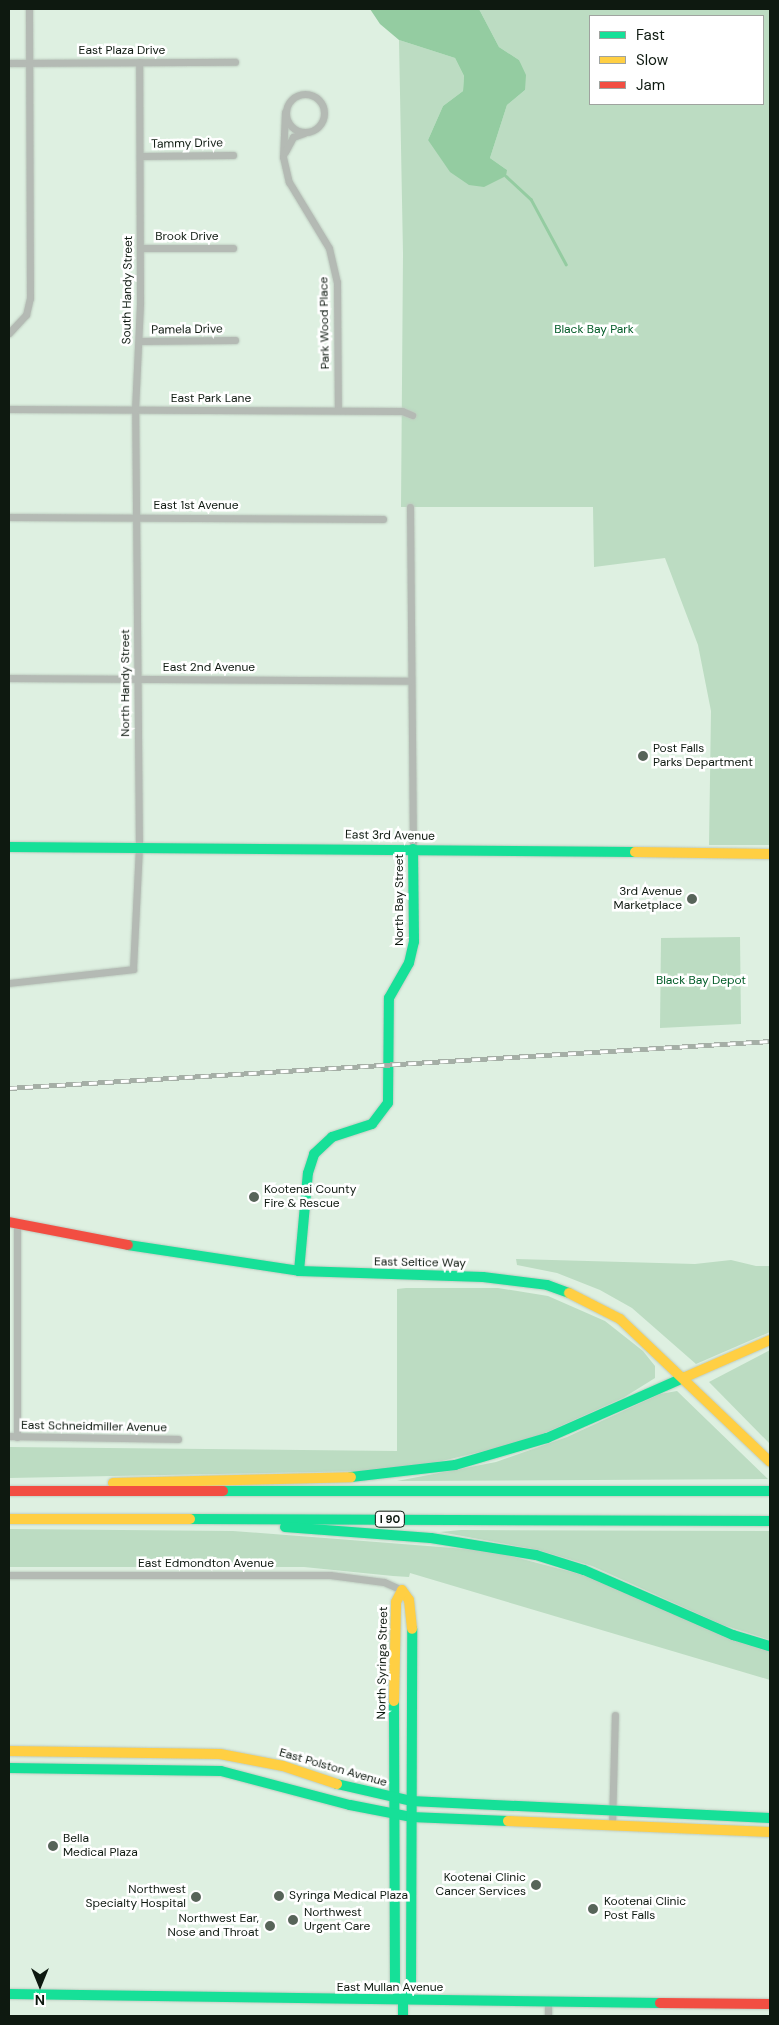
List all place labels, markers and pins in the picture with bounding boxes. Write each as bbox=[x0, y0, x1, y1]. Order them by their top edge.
place label: Post Falls Parks Department bbox=[653, 742, 753, 770]
marker: Post Falls Parks Department bbox=[637, 750, 649, 762]
place label: 3rd Avenue Marketplace bbox=[614, 885, 682, 913]
marker: 3rd Avenue Marketplace bbox=[686, 893, 698, 905]
place label: Kootenai County Fire & Rescue bbox=[264, 1183, 356, 1211]
marker: Kootenai County Fire & Rescue bbox=[248, 1191, 260, 1203]
place label: Bella Medical Plaza bbox=[63, 1832, 138, 1860]
marker: Bella Medical Plaza bbox=[47, 1840, 59, 1852]
place label: Kootenai Clinic Cancer Services bbox=[436, 1871, 526, 1899]
marker: Kootenai Clinic Cancer Services bbox=[530, 1879, 542, 1891]
place label: Northwest Specialty Hospital bbox=[86, 1883, 186, 1911]
place label: Syringa Medical Plaza bbox=[289, 1889, 408, 1903]
marker: Syringa Medical Plaza bbox=[273, 1890, 285, 1902]
marker: Northwest Specialty Hospital bbox=[190, 1891, 202, 1903]
place label: Kootenai Clinic Post Falls bbox=[604, 1895, 686, 1923]
marker: Kootenai Clinic Post Falls bbox=[586, 1902, 600, 1916]
place label: Northwest Urgent Care bbox=[304, 1906, 370, 1934]
place label: Northwest Ear, Nose and Throat bbox=[167, 1912, 259, 1940]
marker: Northwest Urgent Care bbox=[286, 1913, 300, 1927]
marker: Northwest Ear, Nose and Throat bbox=[263, 1919, 277, 1933]

